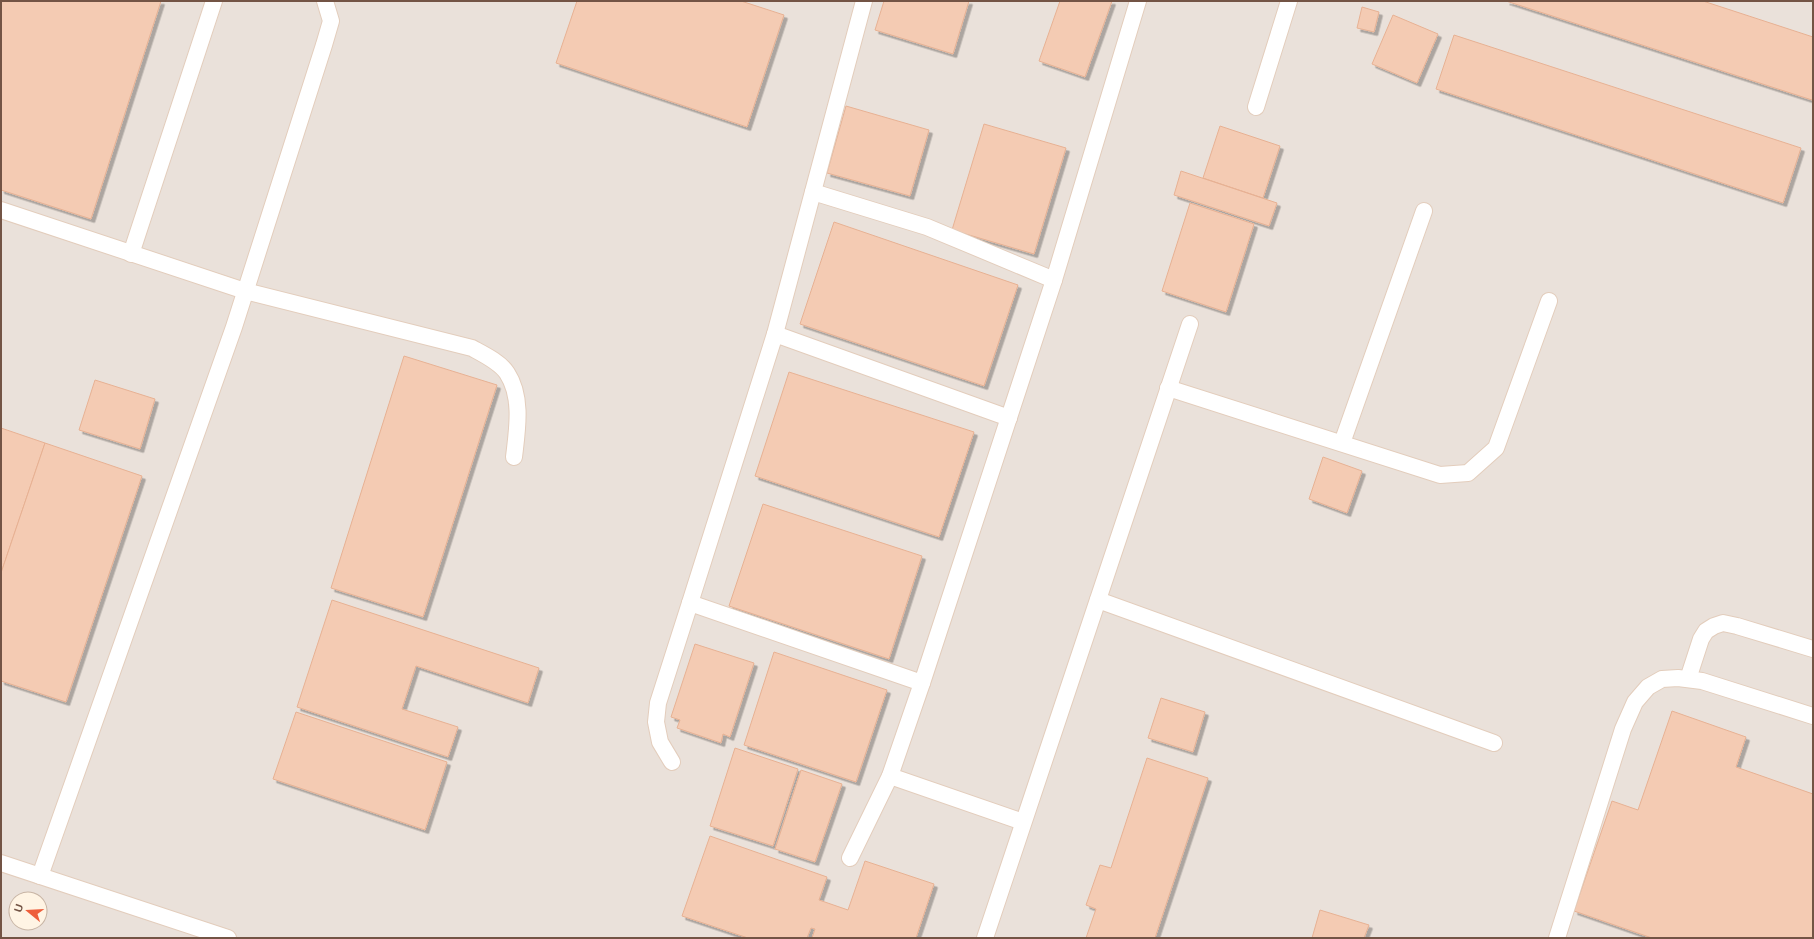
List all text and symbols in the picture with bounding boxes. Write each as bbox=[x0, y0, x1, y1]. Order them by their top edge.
north arrow bbox=[8, 891, 48, 931]
text: U bbox=[12, 902, 25, 914]

